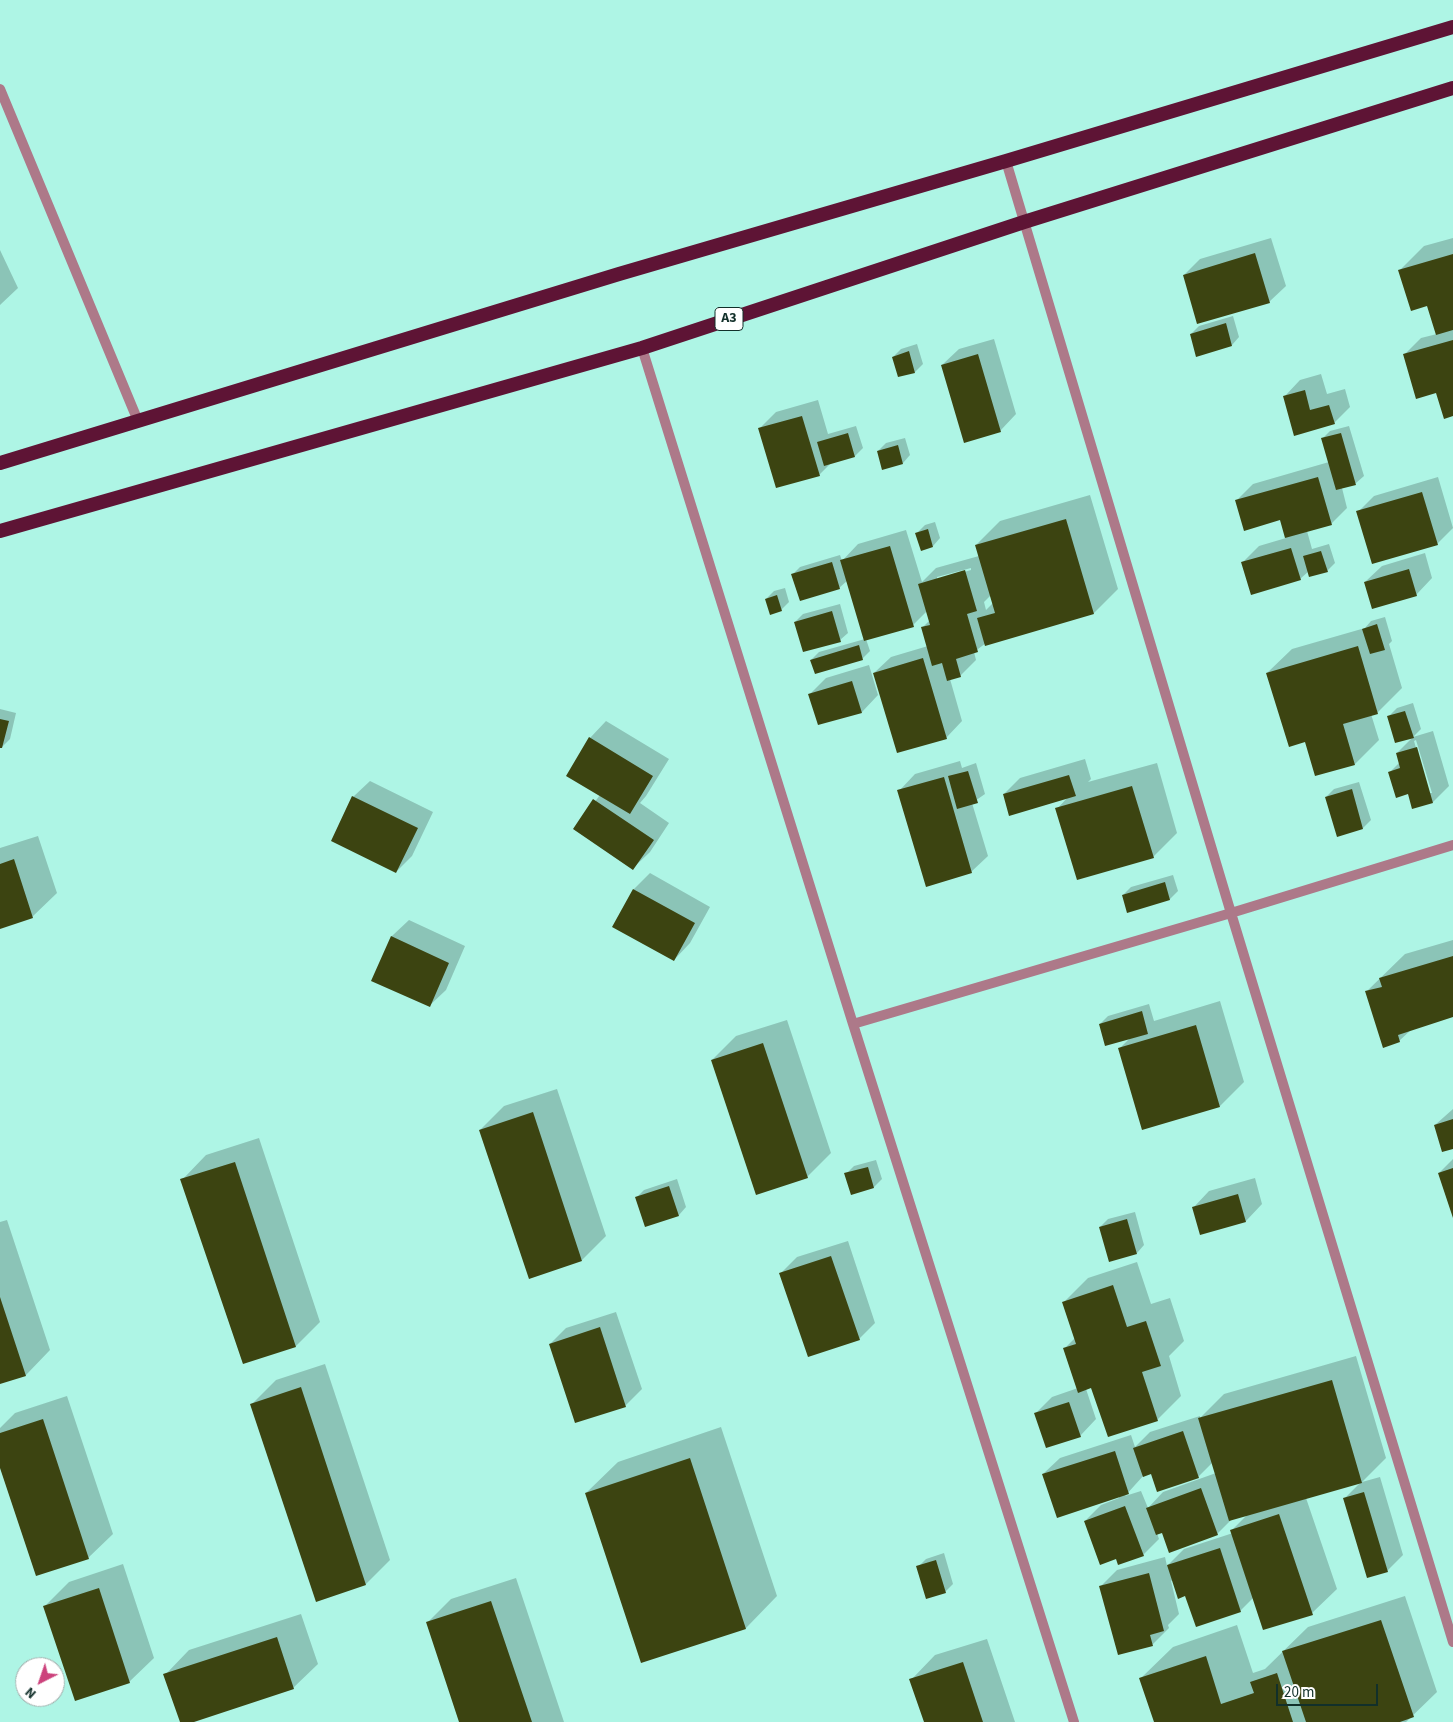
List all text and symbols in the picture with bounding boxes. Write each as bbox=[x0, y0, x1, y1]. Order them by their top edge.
road number: A3 bbox=[715, 308, 743, 330]
north arrow bbox=[15, 1657, 65, 1707]
scale bar bbox=[1278, 1674, 1380, 1706]
text: N bbox=[21, 1682, 41, 1703]
text: 20 m bbox=[1284, 1682, 1314, 1703]

